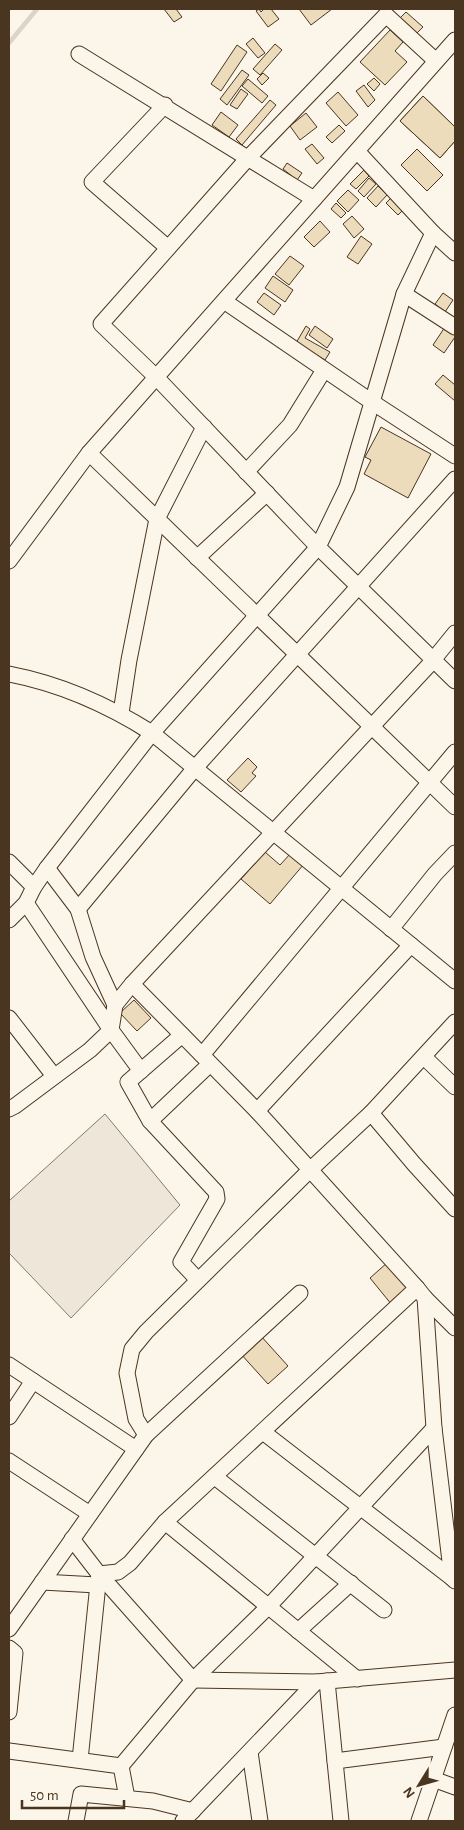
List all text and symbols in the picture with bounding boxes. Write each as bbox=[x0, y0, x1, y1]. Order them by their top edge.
north arrow bbox=[394, 1760, 444, 1810]
scale bar bbox=[22, 1778, 125, 1810]
text: N bbox=[401, 1784, 418, 1800]
text: 50 m bbox=[30, 1788, 59, 1803]

